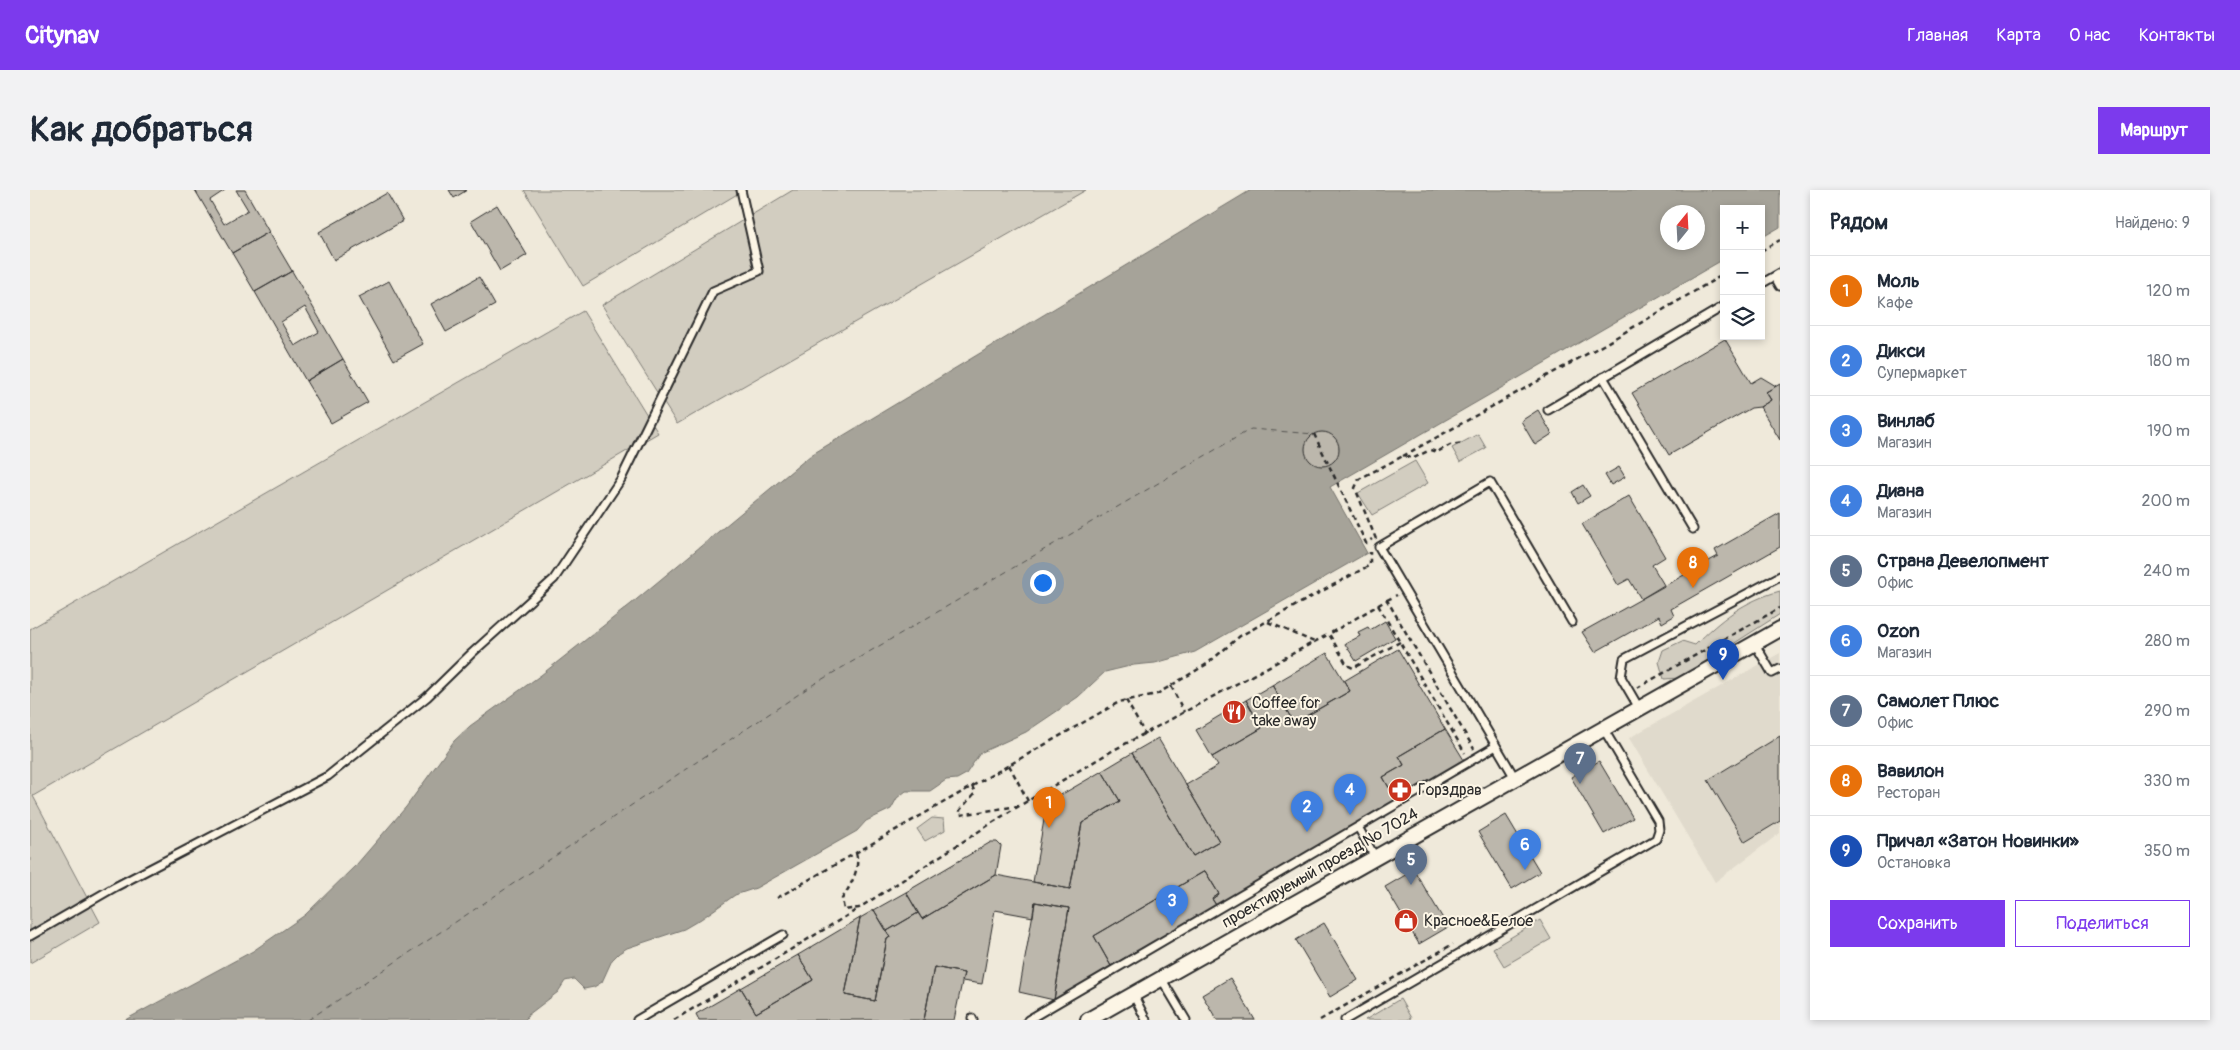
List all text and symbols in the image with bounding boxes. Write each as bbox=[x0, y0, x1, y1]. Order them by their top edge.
text: Citynav bbox=[25, 21, 100, 50]
text: Главная bbox=[1907, 24, 1968, 47]
text: Карта bbox=[1996, 24, 2041, 47]
text: О нас bbox=[2069, 24, 2111, 47]
text: Контакты bbox=[2139, 24, 2215, 47]
button: Маршрут bbox=[2098, 107, 2210, 154]
text: Как добраться bbox=[30, 108, 253, 152]
north arrow bbox=[1660, 205, 1705, 250]
map controls bbox=[1720, 205, 1765, 340]
button: + bbox=[1720, 205, 1765, 250]
text: Рядом bbox=[1830, 209, 1888, 236]
text: Найдено: 9 bbox=[2115, 213, 2190, 233]
button: − bbox=[1720, 250, 1765, 295]
text: Моль bbox=[1877, 269, 1920, 293]
text: 1 bbox=[1843, 281, 1849, 301]
text: 120 m bbox=[2146, 281, 2190, 301]
text: Кафе bbox=[1877, 293, 1913, 313]
button: layers bbox=[1720, 295, 1765, 340]
text: Дикси bbox=[1877, 339, 1925, 363]
text: 2 bbox=[1842, 351, 1850, 371]
text: 180 m bbox=[2147, 351, 2190, 371]
text: Супермаркет bbox=[1877, 363, 1967, 383]
text: Винлаб bbox=[1877, 409, 1935, 433]
text: 3 bbox=[1842, 421, 1850, 441]
text: 190 m bbox=[2147, 421, 2190, 441]
text: Магазин bbox=[1877, 433, 1932, 453]
text: Диана bbox=[1877, 479, 1924, 503]
text: 4 bbox=[1841, 491, 1851, 511]
text: 200 m bbox=[2142, 491, 2190, 511]
text: Магазин bbox=[1877, 503, 1932, 523]
pin: 8 bbox=[1677, 547, 1709, 588]
text: Страна Девелопмент bbox=[1877, 549, 2049, 573]
text: 5 bbox=[1842, 561, 1850, 581]
text: 240 m bbox=[2143, 561, 2190, 581]
your location bbox=[1030, 570, 1056, 596]
text: Офис bbox=[1877, 573, 1914, 593]
text: Ozon bbox=[1877, 619, 1920, 643]
text: 6 bbox=[1841, 631, 1851, 651]
text: 280 m bbox=[2144, 631, 2190, 651]
pin: 9 bbox=[1707, 639, 1739, 680]
text: Магазин bbox=[1877, 643, 1932, 663]
text: Самолет Плюс bbox=[1877, 689, 1999, 713]
place label: Coffee for take away bbox=[1251, 693, 1320, 731]
restaurant icon: Coffee for take away bbox=[1221, 699, 1247, 725]
text: 7 bbox=[1842, 701, 1850, 721]
text: 290 m bbox=[2144, 701, 2190, 721]
text: Офис bbox=[1877, 713, 1914, 733]
pin: 7 bbox=[1564, 743, 1596, 784]
text: Вавилон bbox=[1877, 759, 1944, 783]
text: 8 bbox=[1842, 771, 1850, 791]
text: 330 m bbox=[2144, 771, 2190, 791]
pin: 4 bbox=[1334, 774, 1366, 815]
pharmacy icon: Горздрав bbox=[1387, 777, 1413, 803]
place label: Горздрав bbox=[1418, 780, 1482, 800]
text: Ресторан bbox=[1877, 783, 1940, 803]
pin: 1 bbox=[1033, 787, 1065, 828]
pin: 2 bbox=[1291, 791, 1323, 832]
street label: проектируемый проезд № 7024 bbox=[1219, 804, 1421, 932]
pin: 6 bbox=[1509, 829, 1541, 870]
text: Причал «Затон Новинки» bbox=[1877, 829, 2079, 853]
text: 9 bbox=[1842, 841, 1850, 861]
text: 350 m bbox=[2144, 841, 2190, 861]
pin: 5 bbox=[1395, 844, 1427, 885]
text: Остановка bbox=[1877, 853, 1951, 873]
pin: 3 bbox=[1156, 885, 1188, 926]
button: Сохранить bbox=[1830, 900, 2005, 947]
button: Поделиться bbox=[2015, 900, 2190, 947]
shop icon: Красное&Белое bbox=[1393, 908, 1419, 934]
place label: Красное&Белое bbox=[1424, 911, 1533, 931]

